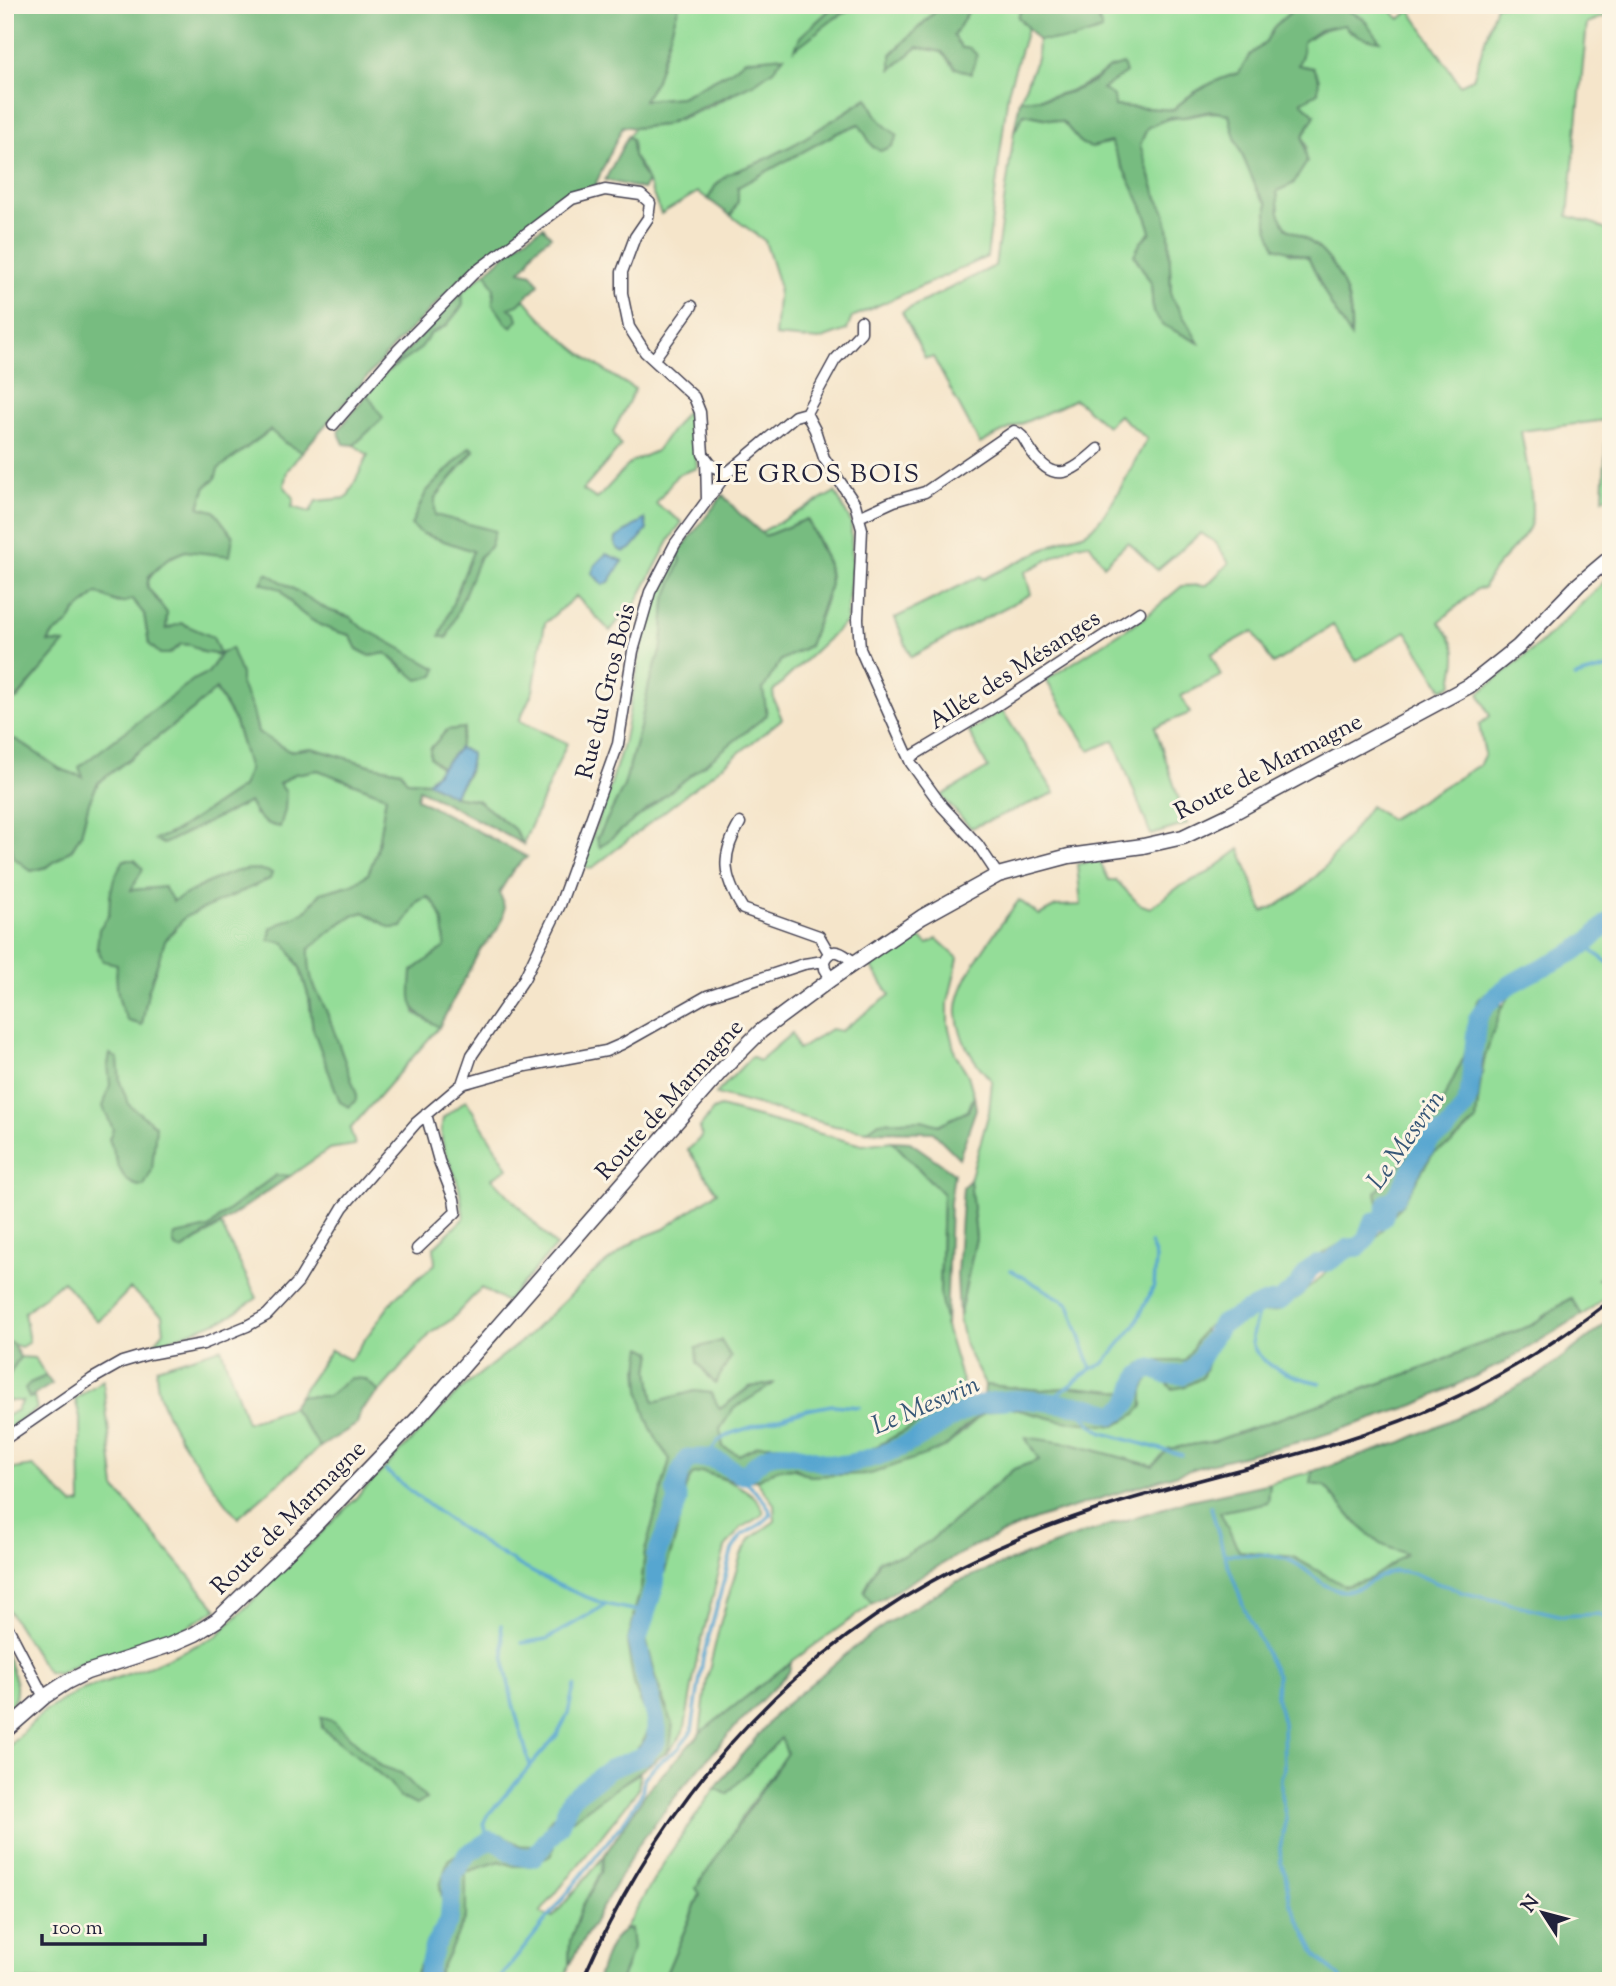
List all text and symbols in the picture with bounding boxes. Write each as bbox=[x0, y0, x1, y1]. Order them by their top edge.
district label: LE GROS BOIS bbox=[715, 457, 921, 494]
street label: Rue du Gros Bois bbox=[569, 600, 645, 783]
street label: Allée des Mésanges bbox=[923, 602, 1108, 739]
street label: Route de Marmagne bbox=[1169, 706, 1369, 830]
street label: Route de Marmagne bbox=[589, 1012, 752, 1189]
water label: Le Mesvrin bbox=[1359, 1083, 1455, 1198]
water label: Le Mesvrin bbox=[866, 1367, 986, 1446]
street label: Route de Marmagne bbox=[204, 1433, 375, 1604]
north arrow bbox=[1508, 1878, 1578, 1948]
text: N bbox=[1516, 1890, 1547, 1919]
scale bar bbox=[42, 1902, 205, 1946]
text: 100 m bbox=[52, 1914, 103, 1944]

